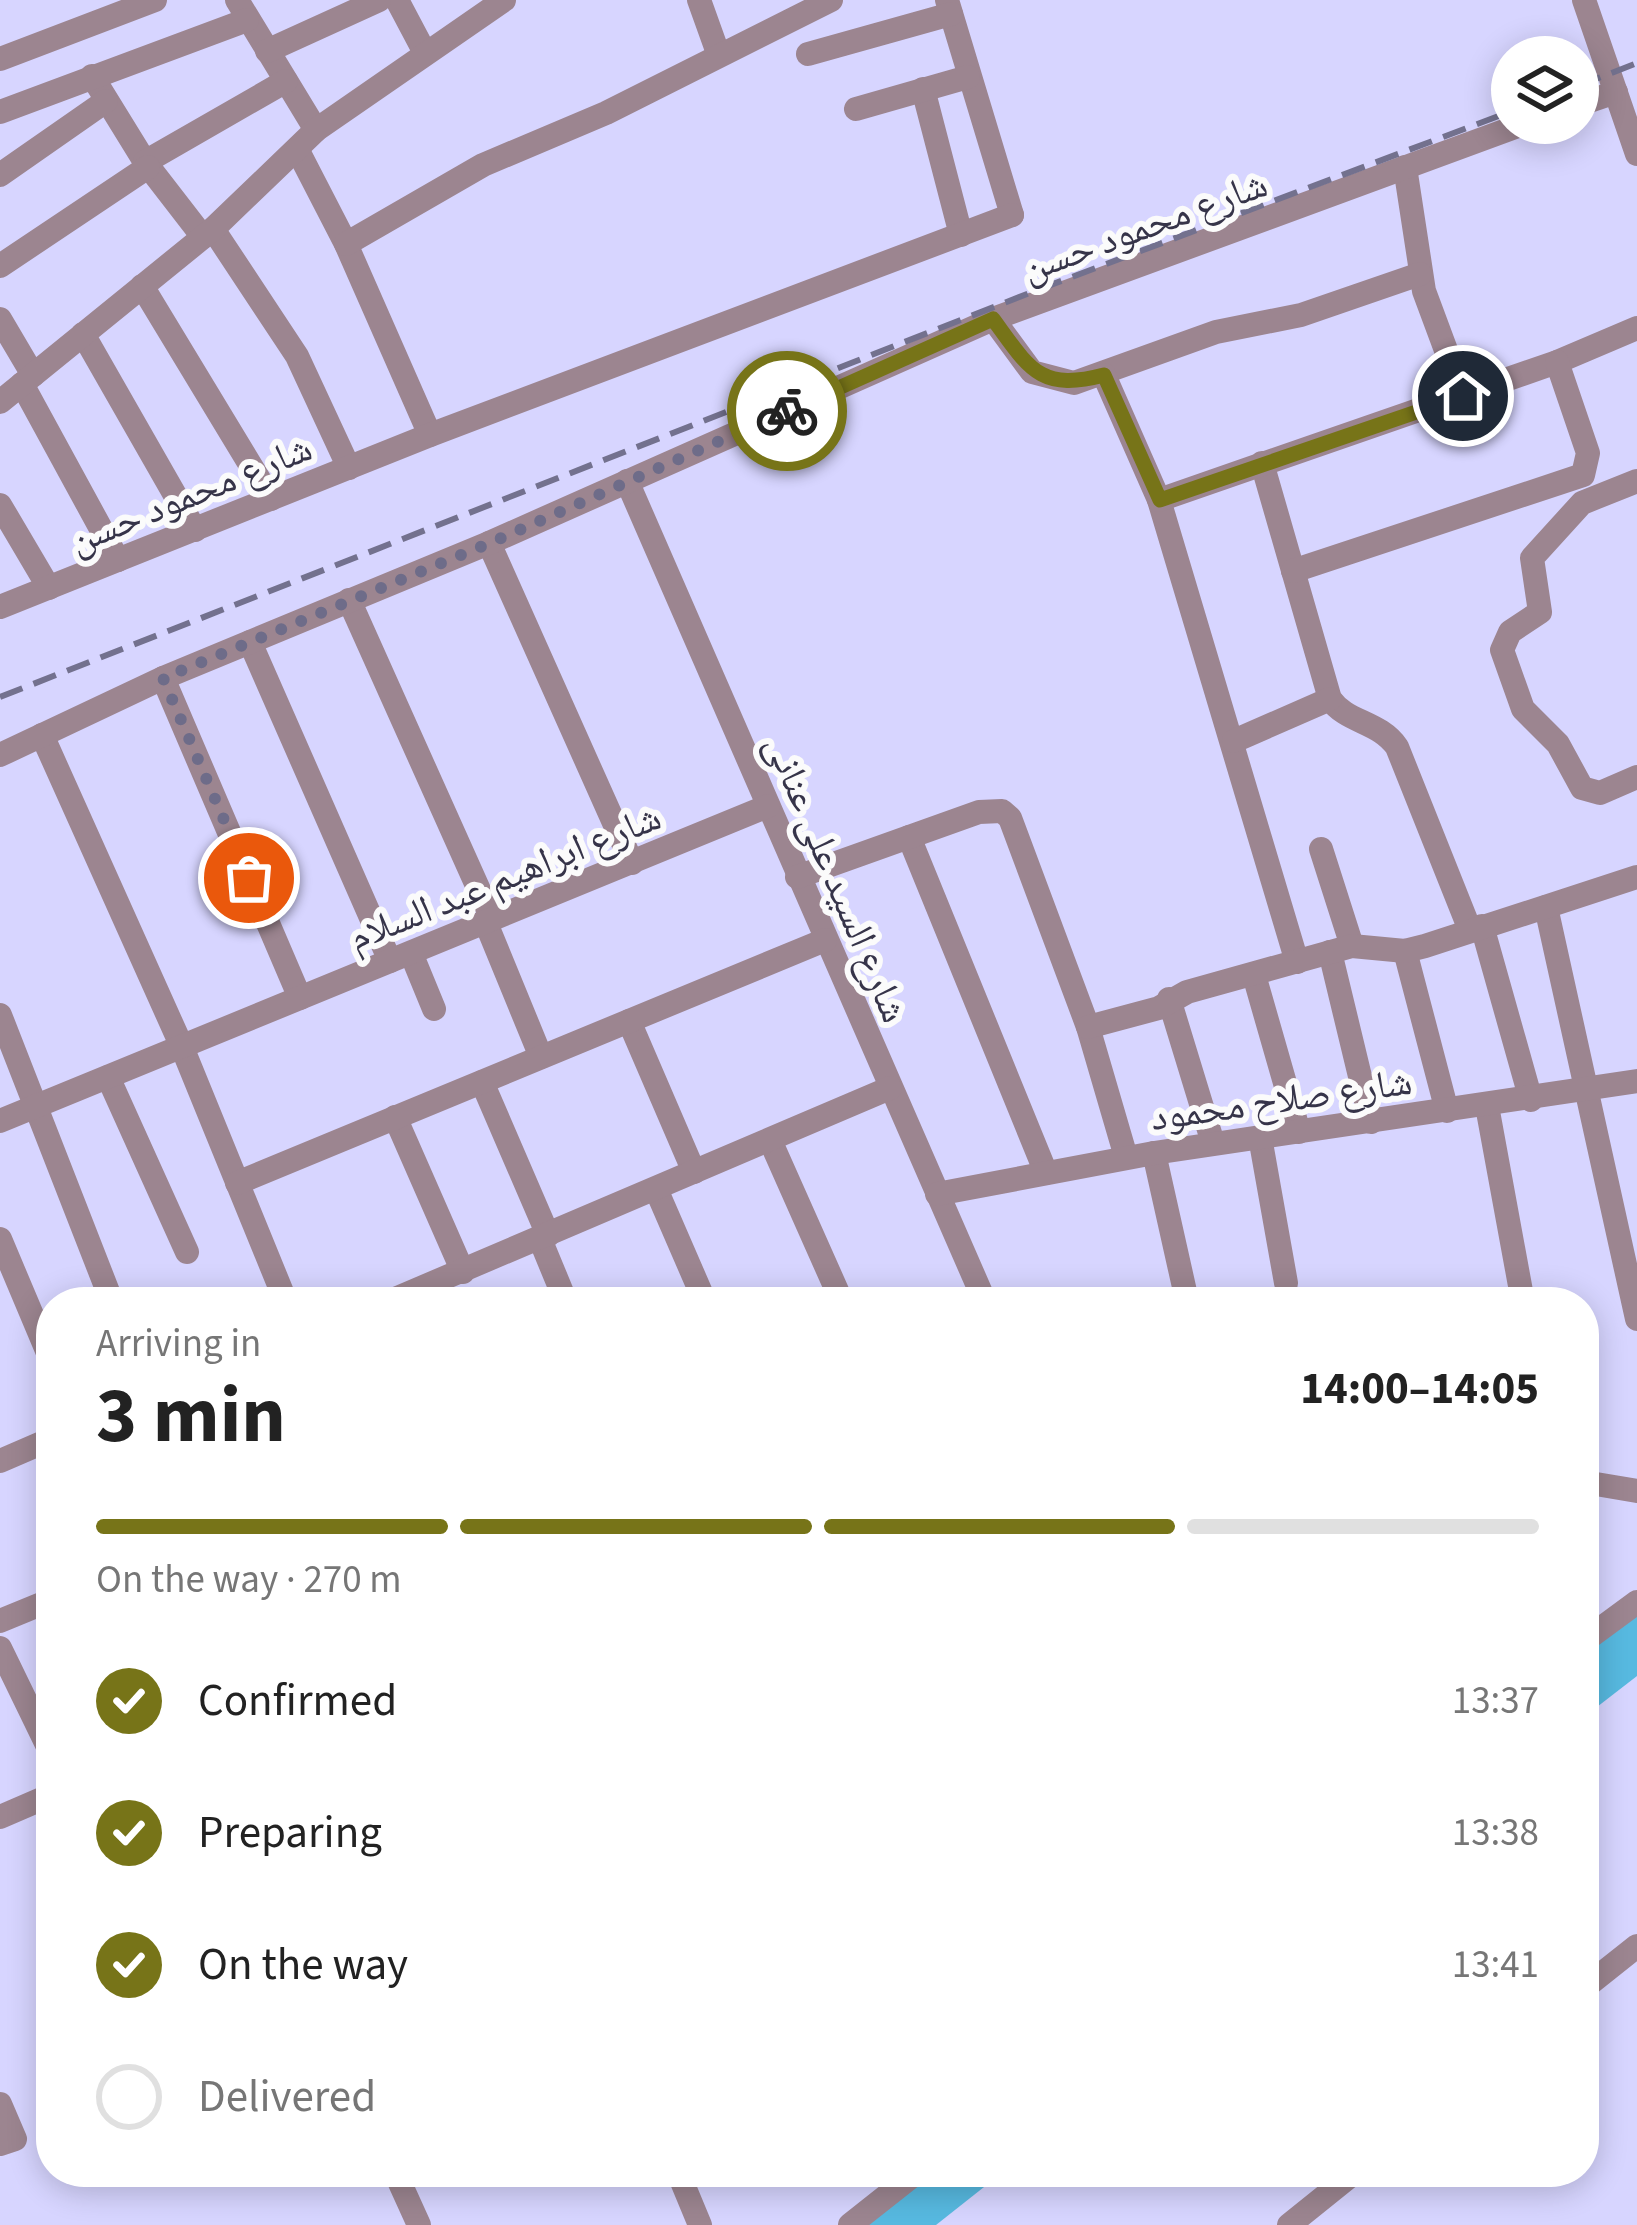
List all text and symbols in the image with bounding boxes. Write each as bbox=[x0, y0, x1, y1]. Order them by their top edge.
map controls bbox=[1491, 36, 1599, 144]
button: layers bbox=[1491, 36, 1599, 144]
street label: شارع محمود حسن bbox=[1014, 157, 1275, 297]
pin bbox=[1412, 345, 1514, 447]
courier bbox=[727, 351, 847, 471]
icon: home bbox=[1430, 363, 1496, 429]
icon: bike bbox=[754, 378, 820, 444]
street label: شارع محمود حسن bbox=[61, 421, 321, 569]
street label: شارع السيد على عنانى bbox=[750, 726, 922, 1031]
street label: شارع ابراهيم عبد السلام bbox=[340, 790, 670, 966]
pin bbox=[198, 827, 300, 929]
icon: bag bbox=[216, 845, 282, 911]
street label: شارع صلاح محمود bbox=[1147, 1054, 1416, 1146]
text: Arriving in bbox=[96, 1316, 261, 1372]
text: 14:00–14:05 bbox=[1300, 1357, 1539, 1421]
text: 3 min bbox=[96, 1361, 286, 1472]
text: On the way · 270 m bbox=[96, 1552, 402, 1608]
icon: check bbox=[96, 1668, 162, 1734]
text: Confirmed bbox=[198, 1669, 397, 1733]
text: 13:37 bbox=[1452, 1673, 1539, 1729]
icon: check bbox=[96, 1800, 162, 1866]
text: Preparing bbox=[198, 1801, 382, 1865]
text: 13:38 bbox=[1452, 1805, 1539, 1861]
icon: check bbox=[96, 1932, 162, 1998]
text: On the way bbox=[198, 1933, 408, 1997]
text: 13:41 bbox=[1452, 1937, 1539, 1993]
text: Delivered bbox=[198, 2065, 376, 2129]

